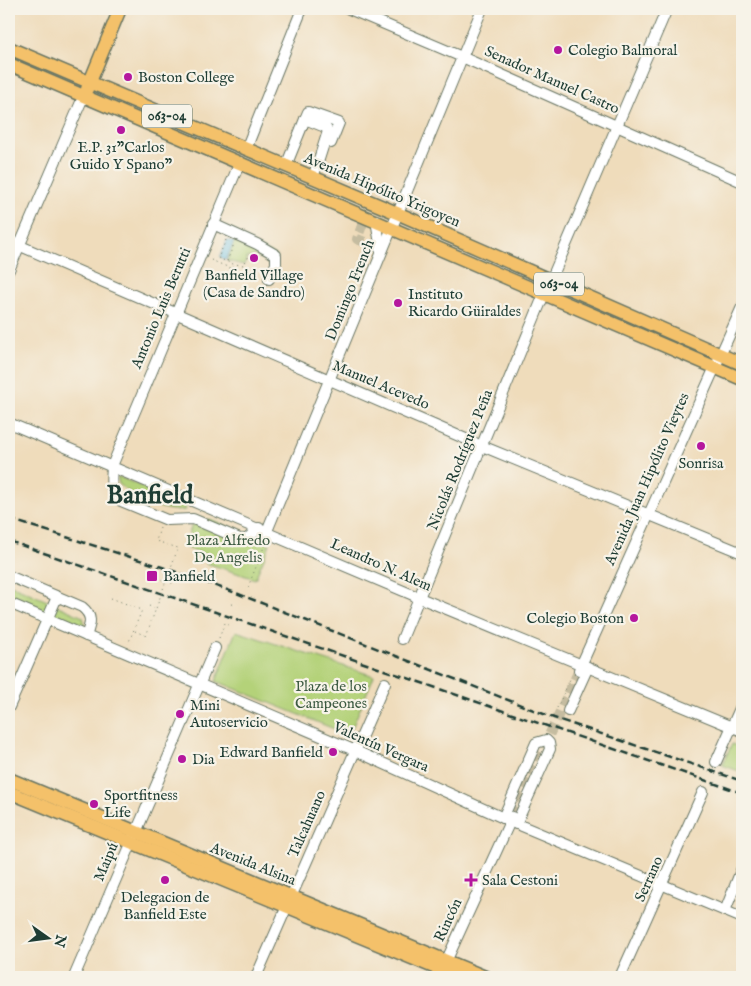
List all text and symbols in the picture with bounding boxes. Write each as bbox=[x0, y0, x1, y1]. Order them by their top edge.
place label: Colegio Balmoral bbox=[568, 41, 678, 60]
street label: Senador Manuel Castro bbox=[482, 42, 622, 118]
marker: Colegio Balmoral bbox=[552, 44, 564, 56]
place label: Boston College bbox=[138, 68, 235, 87]
marker: Boston College bbox=[122, 71, 134, 83]
road number: 063-04 bbox=[142, 104, 192, 128]
marker: E.P. 31"Carlos Guido Y Spano" bbox=[115, 124, 127, 136]
place label: E.P. 31"Carlos Guido Y Spano" bbox=[70, 138, 173, 174]
street label: Avenida Hipólito Yrigoyen bbox=[300, 148, 463, 232]
street label: Domingo French bbox=[321, 237, 379, 343]
street label: Antonio Luis Berutti bbox=[126, 244, 195, 372]
marker: Banfield Village (Casa de Sandro) bbox=[248, 252, 260, 264]
place label: Banfield Village (Casa de Sandro) bbox=[203, 266, 305, 302]
road number: 063-04 bbox=[534, 272, 584, 296]
place label: Instituto Ricardo Güiraldes bbox=[408, 285, 521, 321]
marker: Instituto Ricardo Güiraldes bbox=[392, 297, 404, 309]
street label: Manuel Acevedo bbox=[330, 356, 432, 414]
street label: Nicolás Rodríguez Peña bbox=[423, 386, 497, 533]
street label: Avenida Juan Hipólito Vieytes bbox=[600, 390, 694, 569]
marker: Sonrisa bbox=[695, 440, 707, 452]
place label: Sonrisa bbox=[679, 454, 724, 473]
district label: Banfield bbox=[107, 480, 194, 512]
park label: Plaza Alfredo De Angelis bbox=[186, 531, 270, 567]
street label: Leandro N. Alem bbox=[327, 534, 435, 596]
place label: Banfield bbox=[163, 567, 216, 586]
marker: Banfield bbox=[145, 569, 159, 583]
place label: Colegio Boston bbox=[526, 609, 624, 628]
marker: Colegio Boston bbox=[628, 612, 640, 624]
park label: Plaza de los Campeones bbox=[295, 677, 367, 713]
place label: Mini Autoservicio bbox=[189, 696, 268, 732]
marker: Mini Autoservicio bbox=[174, 708, 186, 720]
street label: Valentín Vergara bbox=[329, 717, 432, 777]
place label: Edward Banfield bbox=[220, 743, 324, 762]
marker: Edward Banfield bbox=[327, 746, 339, 758]
place label: Dia bbox=[192, 750, 215, 769]
marker: Dia bbox=[176, 753, 188, 765]
place label: Sportfitness Life bbox=[104, 786, 178, 822]
street label: Talcahuano bbox=[284, 787, 330, 861]
marker: Sportfitness Life bbox=[88, 798, 100, 810]
street label: Avenida Alsina bbox=[206, 838, 299, 890]
street label: Maipú bbox=[89, 839, 123, 884]
street label: Serrano bbox=[631, 853, 667, 905]
place label: Sala Cestoni bbox=[482, 871, 558, 890]
marker: Sala Cestoni bbox=[464, 873, 478, 887]
marker: Delegacion de Banfield Este bbox=[159, 874, 171, 886]
place label: Delegacion de Banfield Este bbox=[120, 888, 210, 924]
street label: Rincón bbox=[430, 895, 466, 945]
north arrow bbox=[22, 914, 72, 964]
text: N bbox=[49, 932, 70, 949]

